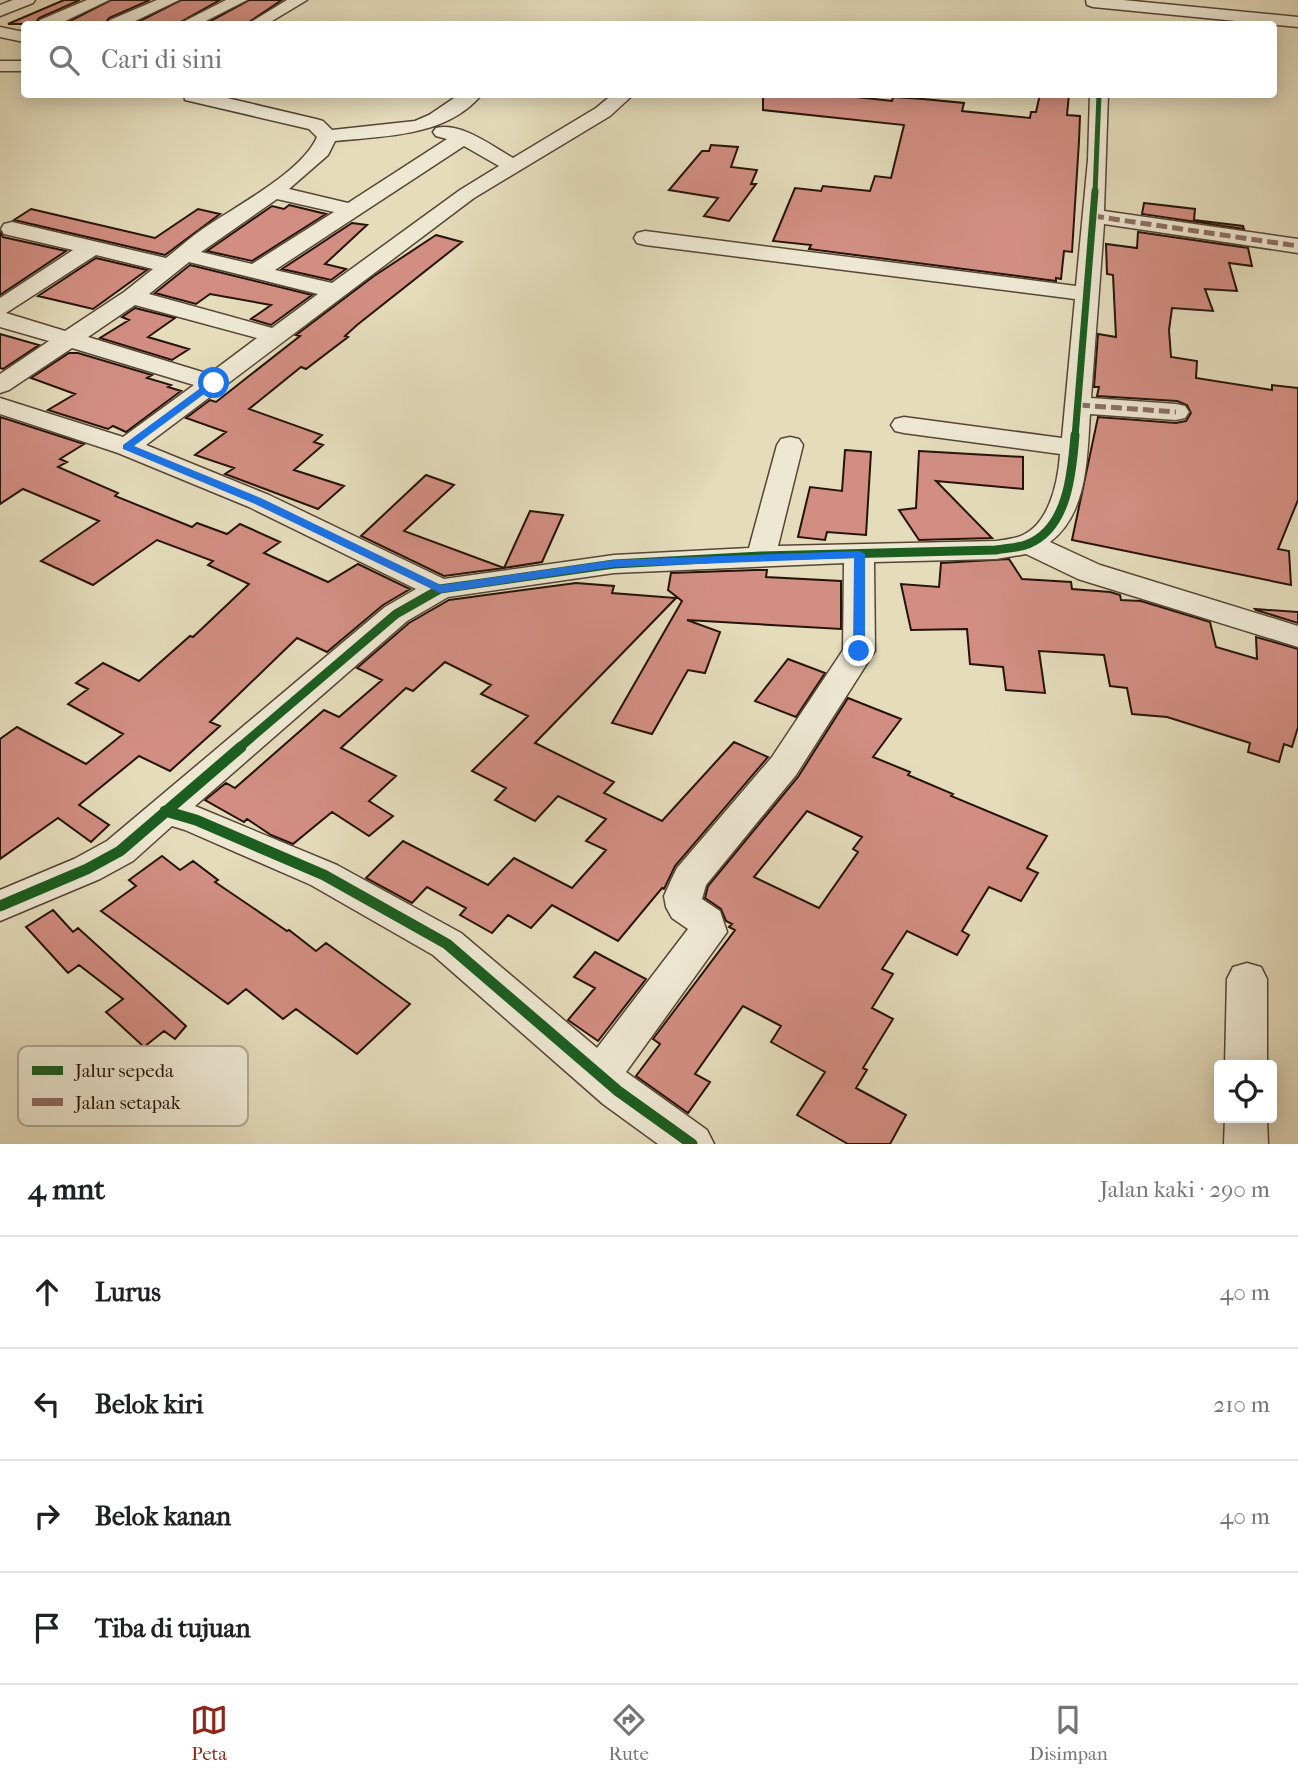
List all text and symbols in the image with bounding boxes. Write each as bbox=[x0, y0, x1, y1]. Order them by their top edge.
search box bbox=[21, 21, 1277, 98]
icon: search bbox=[45, 41, 83, 79]
text: Cari di sini bbox=[101, 44, 222, 75]
route start bbox=[198, 367, 229, 398]
route end bbox=[843, 635, 874, 666]
legend bbox=[18, 1046, 248, 1126]
text: Jalur sepeda bbox=[73, 1060, 174, 1082]
map controls bbox=[1214, 1060, 1277, 1123]
button: locate bbox=[1214, 1060, 1277, 1123]
text: Jalan setapak bbox=[73, 1092, 181, 1114]
text: 4 mnt bbox=[28, 1172, 105, 1207]
text: Jalan kaki · 290 m bbox=[1100, 1176, 1270, 1203]
icon: ahead bbox=[28, 1273, 66, 1311]
text: Lurus bbox=[95, 1277, 161, 1308]
text: 40 m bbox=[1220, 1279, 1270, 1306]
icon: left bbox=[28, 1385, 66, 1423]
text: Belok kiri bbox=[95, 1389, 203, 1420]
text: 210 m bbox=[1213, 1391, 1270, 1418]
icon: right bbox=[28, 1497, 66, 1535]
text: Belok kanan bbox=[95, 1501, 231, 1532]
text: 40 m bbox=[1220, 1503, 1270, 1530]
icon: arrive bbox=[28, 1609, 66, 1647]
text: Tiba di tujuan bbox=[95, 1613, 251, 1644]
tab: Peta bbox=[190, 1701, 228, 1765]
tab: Rute bbox=[608, 1701, 649, 1765]
tab: Disimpan bbox=[1029, 1701, 1108, 1765]

